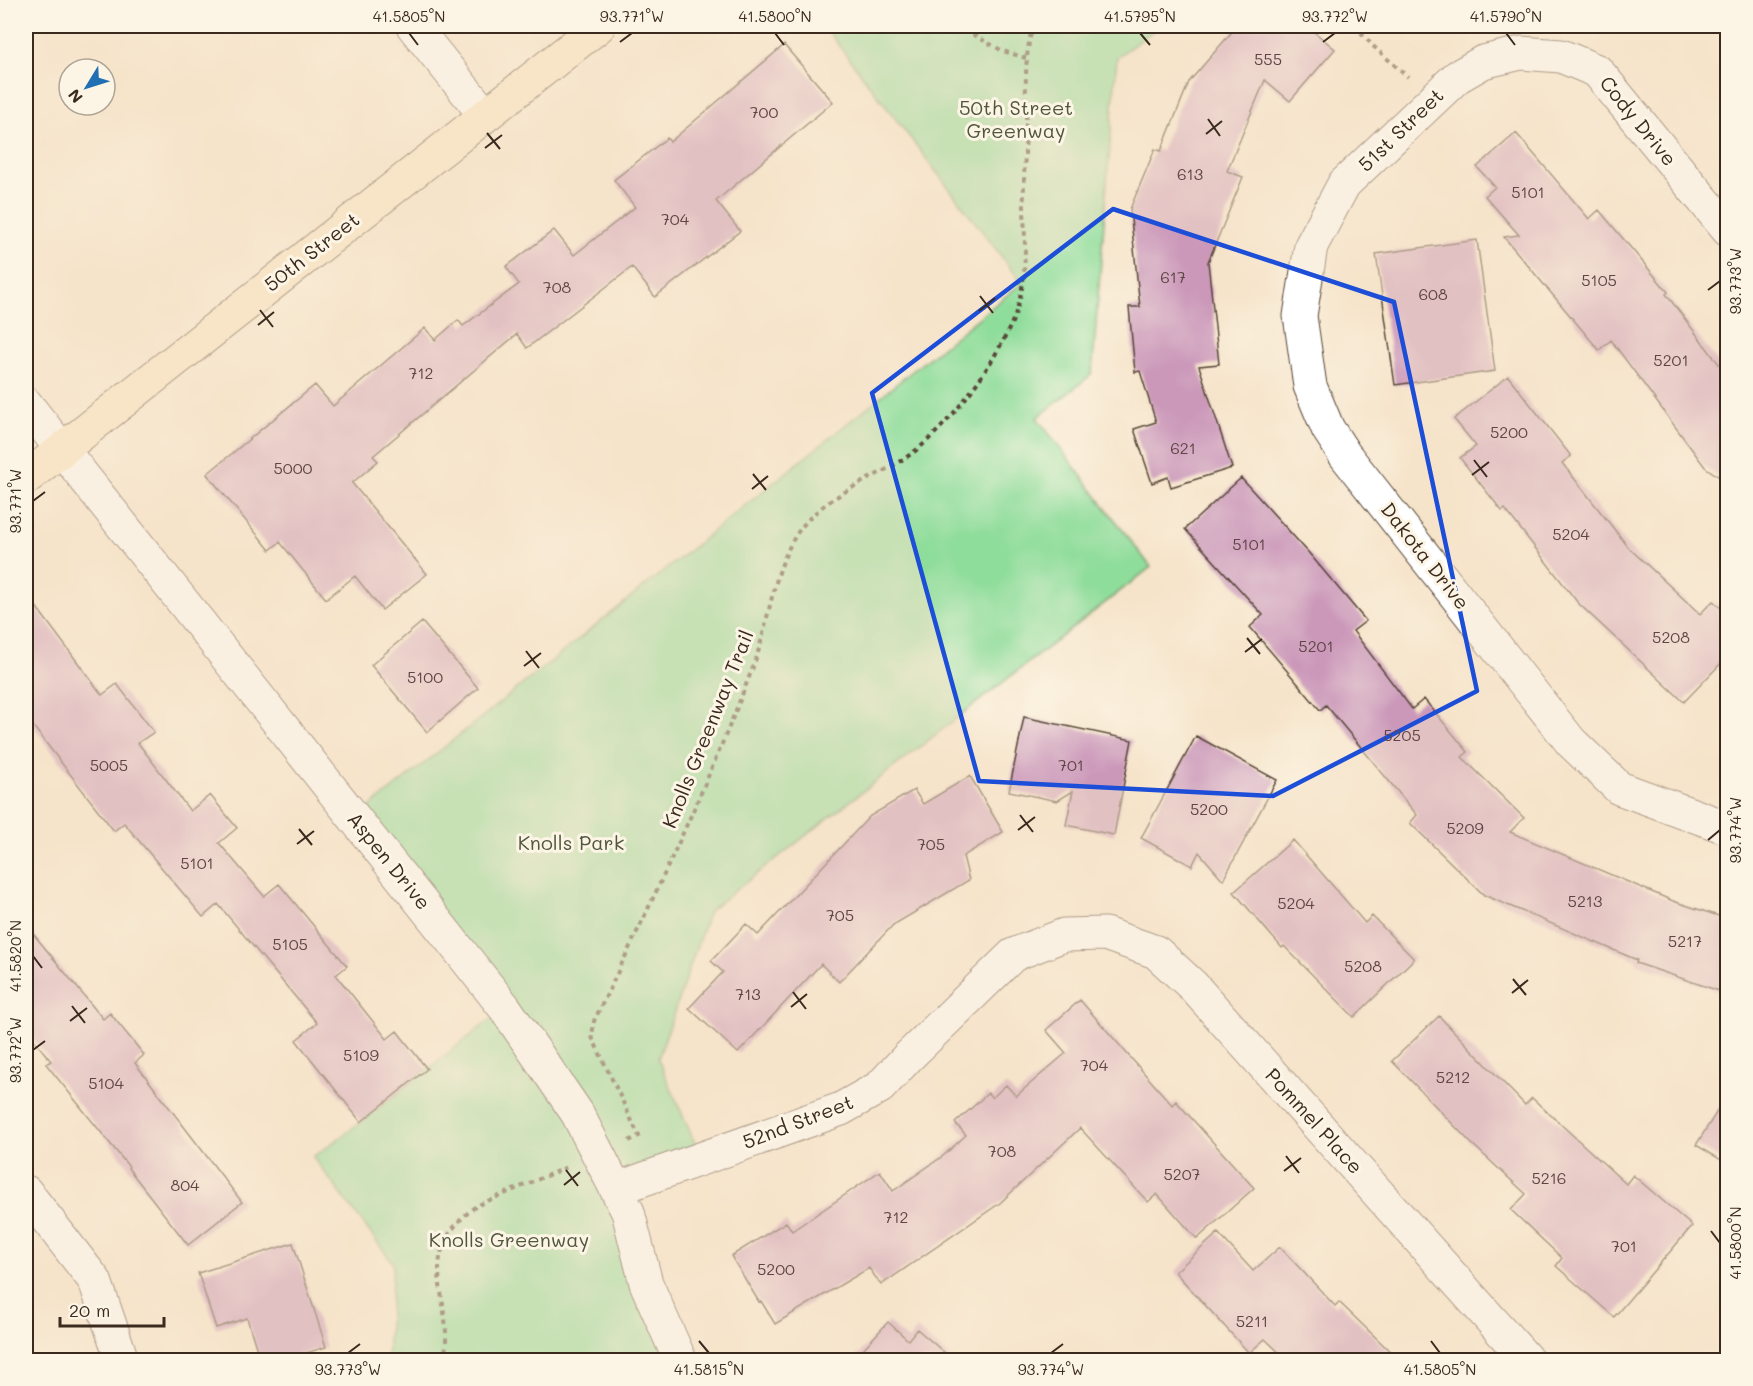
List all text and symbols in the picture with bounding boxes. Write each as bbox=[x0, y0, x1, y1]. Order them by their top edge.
text: 41.5805°N bbox=[373, 6, 445, 26]
text: 93.771°W bbox=[600, 6, 664, 26]
text: 41.5800°N bbox=[738, 6, 812, 26]
text: 41.5795°N bbox=[1104, 6, 1176, 26]
text: 93.772°W bbox=[1302, 6, 1368, 26]
text: 41.5790°N bbox=[1470, 6, 1542, 26]
house number: 555 bbox=[1254, 48, 1282, 69]
north arrow bbox=[57, 57, 117, 117]
street label: Cody Drive bbox=[1595, 70, 1683, 171]
street label: 51st Street bbox=[1352, 82, 1449, 177]
text: N bbox=[63, 85, 87, 108]
park label: 50th Street Greenway bbox=[959, 94, 1073, 143]
house number: 700 bbox=[750, 101, 778, 122]
house number: 613 bbox=[1177, 163, 1203, 184]
house number: 5101 bbox=[1511, 181, 1545, 202]
street label: 50th Street bbox=[258, 206, 364, 297]
house number: 704 bbox=[661, 208, 690, 229]
text: 93.773°W bbox=[1725, 248, 1745, 314]
house number: 617 bbox=[1160, 266, 1186, 287]
house number: 5105 bbox=[1581, 269, 1617, 290]
house number: 708 bbox=[543, 276, 572, 297]
house number: 608 bbox=[1418, 283, 1448, 304]
house number: 5201 bbox=[1653, 349, 1689, 370]
house number: 712 bbox=[409, 362, 433, 383]
house number: 5200 bbox=[1490, 421, 1528, 442]
house number: 621 bbox=[1170, 437, 1196, 458]
house number: 5000 bbox=[274, 457, 313, 478]
text: 93.771°W bbox=[5, 469, 25, 533]
street label: Dakota Drive bbox=[1376, 496, 1476, 614]
house number: 5204 bbox=[1552, 523, 1590, 544]
house number: 5101 bbox=[1232, 533, 1266, 554]
street label: Knolls Greenway Trail bbox=[655, 626, 759, 832]
house number: 5208 bbox=[1652, 626, 1690, 647]
house number: 5201 bbox=[1298, 635, 1334, 656]
house number: 5100 bbox=[407, 666, 443, 687]
house number: 5205 bbox=[1383, 724, 1421, 745]
house number: 5005 bbox=[90, 754, 128, 775]
house number: 701 bbox=[1058, 754, 1084, 775]
text: 93.774°W bbox=[1725, 797, 1745, 863]
house number: 5200 bbox=[1190, 798, 1228, 819]
street label: Aspen Drive bbox=[342, 806, 437, 915]
house number: 5209 bbox=[1446, 817, 1484, 838]
park label: Knolls Park bbox=[518, 829, 624, 855]
house number: 705 bbox=[917, 833, 945, 854]
house number: 5101 bbox=[180, 852, 214, 873]
house number: 5213 bbox=[1568, 890, 1602, 911]
house number: 5204 bbox=[1277, 892, 1315, 913]
house number: 705 bbox=[826, 904, 854, 925]
text: 41.5820°N bbox=[5, 920, 25, 992]
house number: 5217 bbox=[1668, 930, 1702, 951]
house number: 5105 bbox=[272, 933, 308, 954]
house number: 5208 bbox=[1344, 955, 1382, 976]
house number: 713 bbox=[735, 983, 761, 1004]
text: 93.772°W bbox=[5, 1017, 25, 1083]
house number: 5109 bbox=[343, 1044, 379, 1065]
house number: 704 bbox=[1080, 1054, 1109, 1075]
street label: Pommel Place bbox=[1260, 1062, 1369, 1179]
house number: 5212 bbox=[1436, 1066, 1470, 1087]
house number: 5104 bbox=[88, 1072, 124, 1093]
street label: 52nd Street bbox=[739, 1088, 857, 1154]
house number: 708 bbox=[988, 1140, 1017, 1161]
house number: 5207 bbox=[1163, 1163, 1201, 1184]
house number: 5216 bbox=[1531, 1167, 1567, 1188]
house number: 804 bbox=[171, 1174, 200, 1195]
house number: 712 bbox=[884, 1206, 908, 1227]
text: 41.5800°N bbox=[1725, 1206, 1745, 1280]
park label: Knolls Greenway bbox=[429, 1226, 589, 1252]
house number: 701 bbox=[1611, 1235, 1637, 1256]
house number: 5200 bbox=[757, 1258, 795, 1279]
scale bar bbox=[60, 1290, 164, 1328]
text: 20 m bbox=[69, 1298, 110, 1322]
house number: 5211 bbox=[1236, 1310, 1268, 1331]
text: 93.773°W bbox=[315, 1359, 381, 1379]
text: 41.5815°N bbox=[674, 1359, 744, 1379]
text: 93.774°W bbox=[1018, 1359, 1084, 1379]
text: 41.5805°N bbox=[1404, 1359, 1476, 1379]

